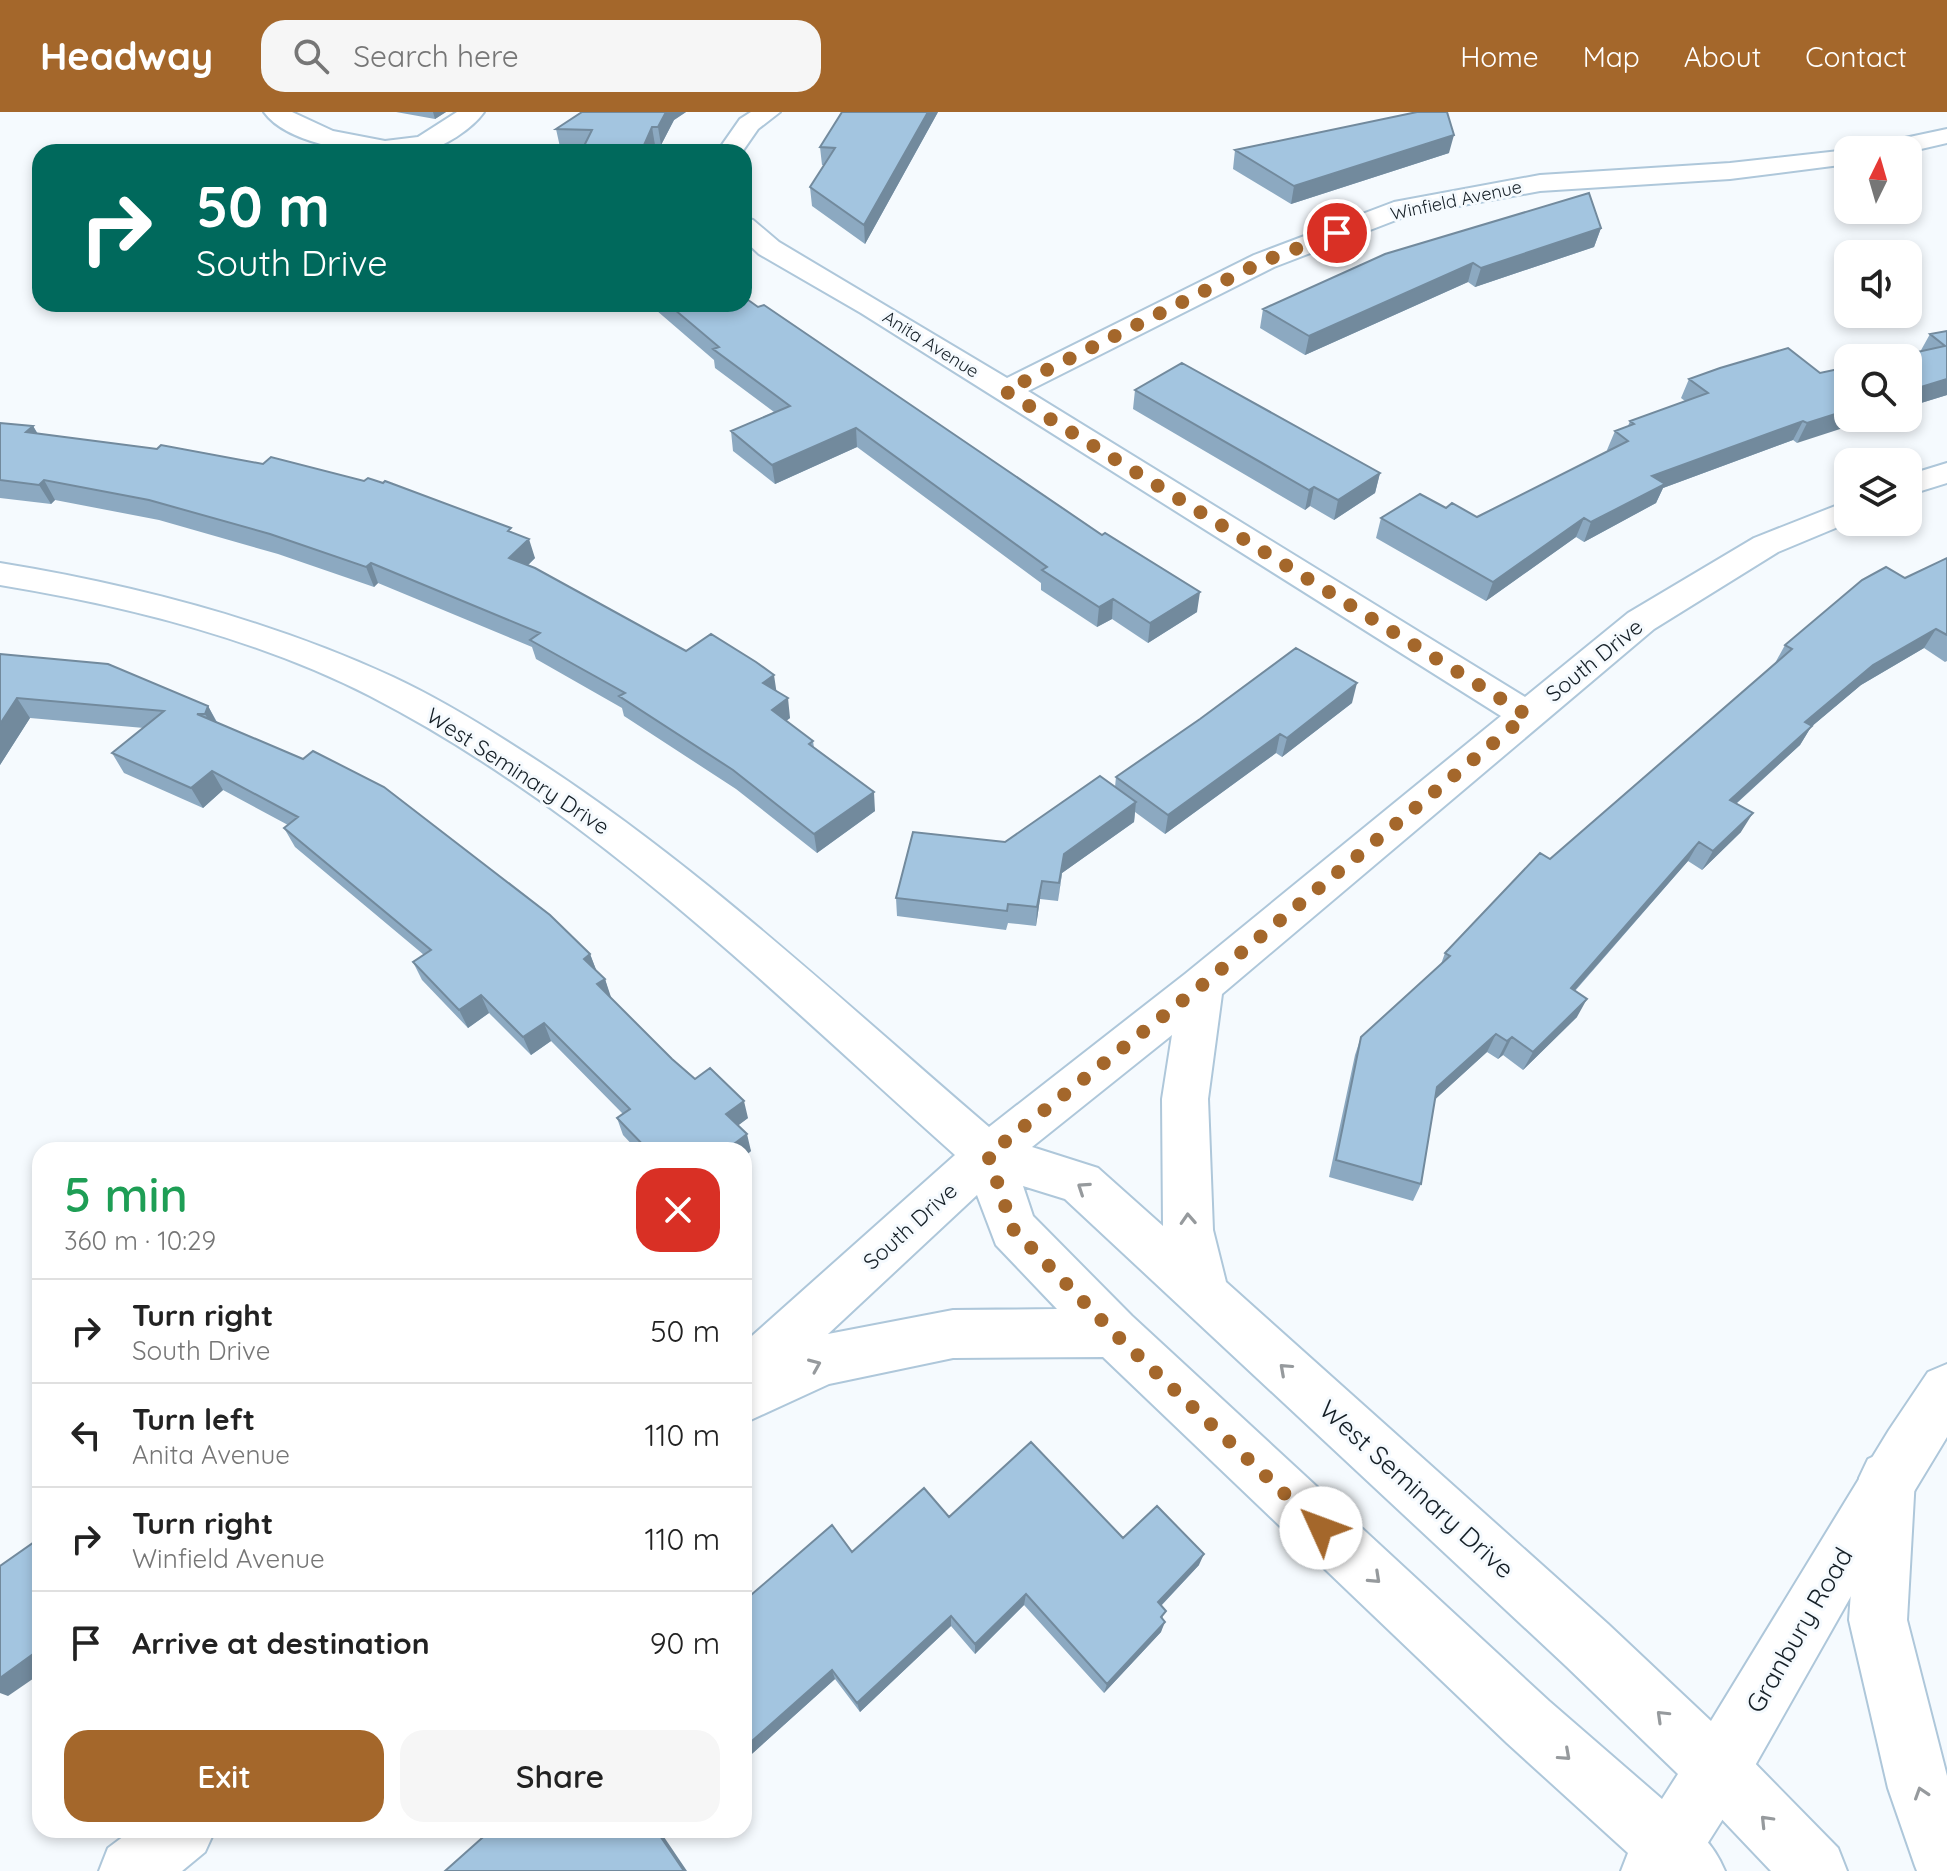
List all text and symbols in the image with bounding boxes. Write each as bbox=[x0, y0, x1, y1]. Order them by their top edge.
search box bbox=[261, 20, 821, 92]
text: Headway bbox=[40, 32, 213, 80]
icon: search bbox=[289, 34, 333, 78]
text: Search here bbox=[353, 37, 519, 75]
text: Home bbox=[1460, 39, 1539, 74]
text: Map bbox=[1583, 39, 1640, 74]
text: About bbox=[1684, 39, 1761, 74]
text: Contact bbox=[1805, 39, 1907, 74]
north arrow bbox=[1834, 136, 1922, 224]
map controls bbox=[1834, 136, 1922, 536]
text: 50 m bbox=[196, 171, 330, 241]
street label: Winfield Avenue bbox=[1388, 175, 1524, 225]
icon: right bbox=[64, 176, 168, 280]
pin bbox=[1303, 199, 1371, 267]
icon: arrive bbox=[1315, 211, 1359, 255]
text: South Drive bbox=[196, 240, 388, 285]
button: sound bbox=[1834, 240, 1922, 328]
street label: Anita Avenue bbox=[879, 305, 983, 383]
button: search bbox=[1834, 344, 1922, 432]
button: layers bbox=[1834, 448, 1922, 536]
street label: South Drive bbox=[1540, 612, 1648, 708]
street label: West Seminary Drive bbox=[421, 701, 615, 841]
text: 5 min bbox=[64, 1164, 188, 1224]
button: close bbox=[636, 1168, 720, 1252]
street label: South Drive bbox=[857, 1176, 963, 1276]
one-way arrow bbox=[1078, 1183, 1092, 1198]
one-way arrow bbox=[1180, 1213, 1197, 1226]
text: 360 m · 10:29 bbox=[64, 1224, 216, 1257]
text: Turn right bbox=[132, 1296, 273, 1334]
icon: right bbox=[64, 1309, 108, 1353]
text: 50 m bbox=[650, 1312, 720, 1350]
text: South Drive bbox=[132, 1334, 270, 1367]
one-way arrow bbox=[807, 1358, 821, 1375]
one-way arrow bbox=[1280, 1364, 1294, 1379]
street label: West Seminary Drive bbox=[1313, 1393, 1521, 1585]
text: Turn left bbox=[132, 1400, 255, 1438]
icon: left bbox=[64, 1413, 108, 1457]
text: 110 m bbox=[644, 1416, 720, 1454]
text: Anita Avenue bbox=[132, 1438, 290, 1471]
position arrow bbox=[1279, 1486, 1363, 1570]
text: Turn right bbox=[132, 1504, 273, 1542]
icon: right bbox=[64, 1517, 108, 1561]
text: 110 m bbox=[644, 1520, 720, 1558]
street label: Granbury Road bbox=[1738, 1541, 1860, 1719]
text: Winfield Avenue bbox=[132, 1542, 325, 1575]
one-way arrow bbox=[1366, 1569, 1380, 1584]
icon: arrive bbox=[64, 1621, 108, 1665]
text: Arrive at destination bbox=[132, 1624, 430, 1662]
text: 90 m bbox=[650, 1624, 720, 1662]
one-way arrow bbox=[1657, 1711, 1671, 1726]
button: Exit bbox=[64, 1730, 384, 1822]
button: Share bbox=[400, 1730, 720, 1822]
one-way arrow bbox=[1556, 1746, 1571, 1760]
one-way arrow bbox=[1914, 1786, 1930, 1800]
one-way arrow bbox=[1761, 1816, 1776, 1830]

